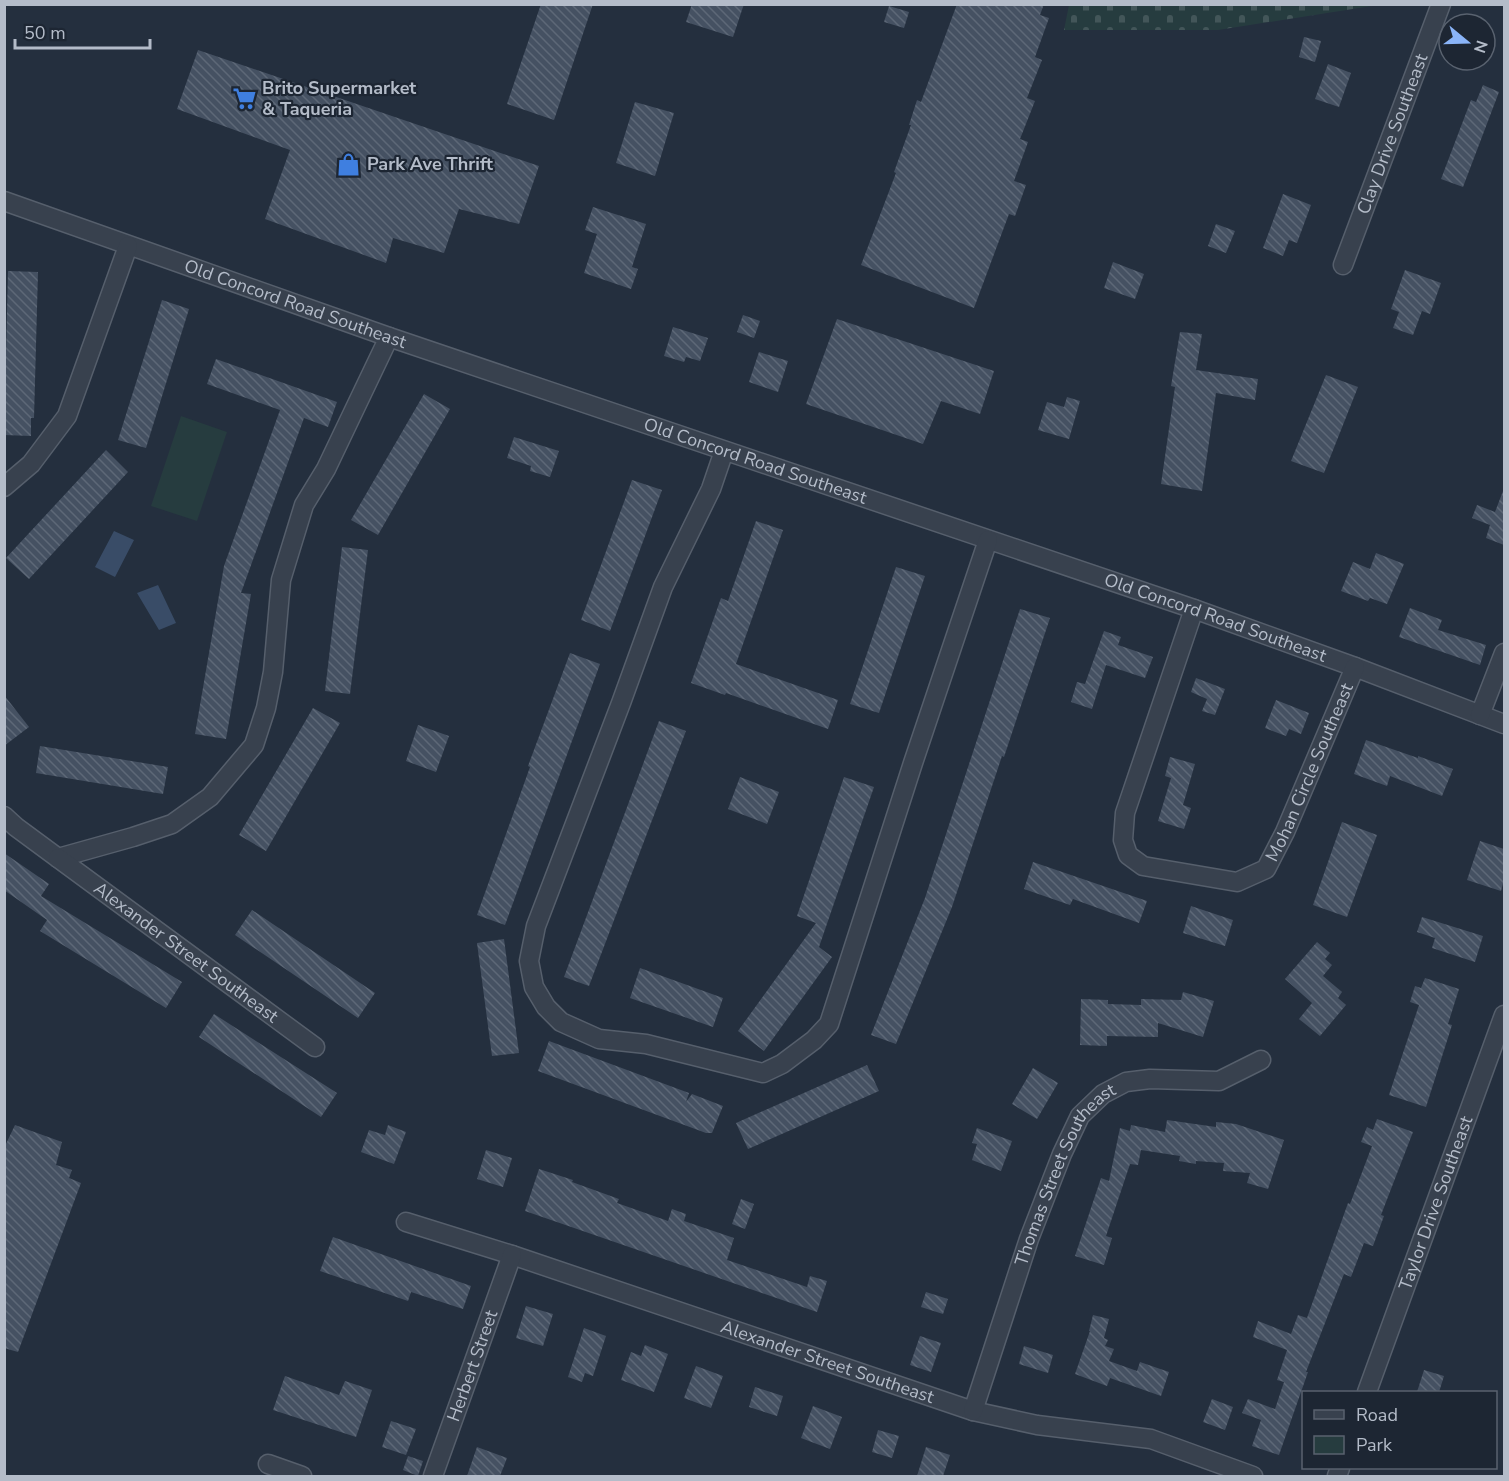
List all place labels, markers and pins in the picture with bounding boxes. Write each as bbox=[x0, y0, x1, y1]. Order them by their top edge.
place label: Brito Supermarket & Taqueria bbox=[262, 76, 416, 121]
supermarket icon: Brito Supermarket & Taqueria bbox=[231, 85, 257, 111]
shop icon: Park Ave Thrift bbox=[336, 151, 362, 177]
place label: Park Ave Thrift bbox=[367, 152, 493, 176]

